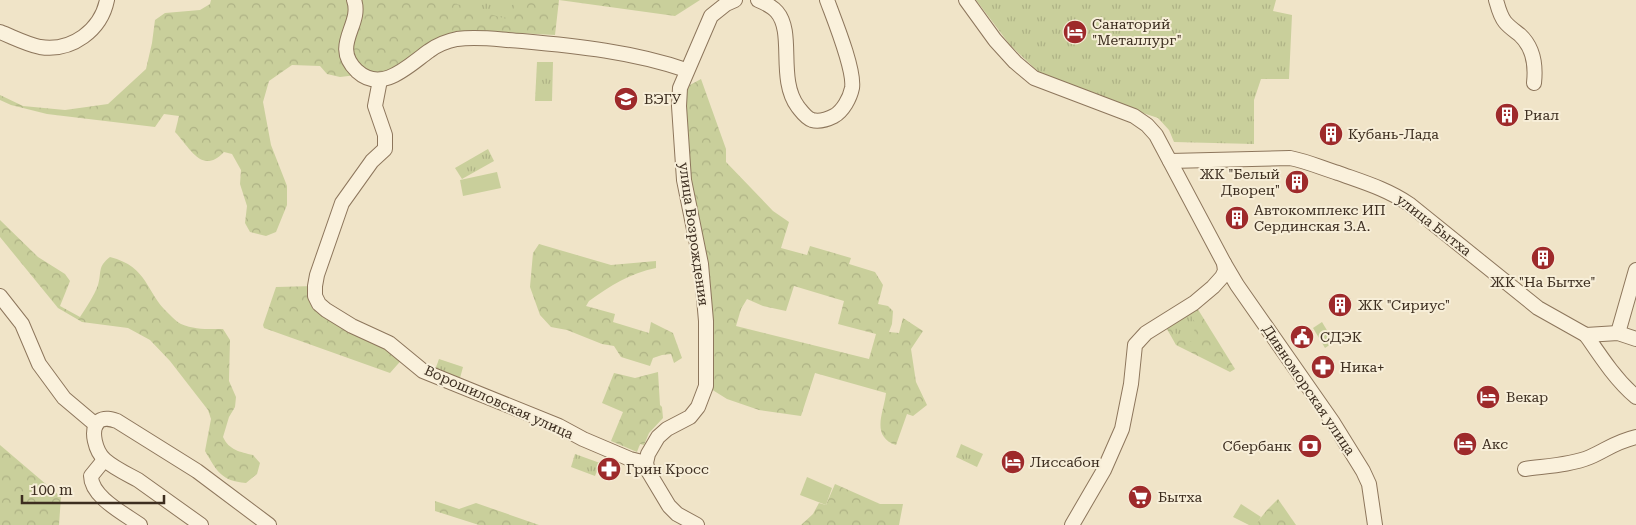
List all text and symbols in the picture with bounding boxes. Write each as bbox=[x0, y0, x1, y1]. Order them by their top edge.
place label: Санаторий "Металлург" bbox=[1092, 16, 1182, 48]
hotel icon: Санаторий "Металлург" bbox=[1062, 19, 1088, 45]
school or university icon: ВЭГУ bbox=[613, 86, 639, 112]
place label: ВЭГУ bbox=[644, 91, 682, 107]
building icon: Риал bbox=[1494, 102, 1520, 128]
place label: Риал bbox=[1524, 107, 1559, 123]
building icon: Кубань-Лада bbox=[1318, 121, 1344, 147]
place label: Кубань-Лада bbox=[1348, 126, 1439, 142]
street label: улица Возрождения bbox=[676, 161, 712, 307]
place label: ЖК "Белый Дворец" bbox=[1200, 166, 1280, 198]
building icon: ЖК "Белый Дворец" bbox=[1284, 169, 1310, 195]
street label: улица Бытха bbox=[1393, 191, 1475, 259]
place label: Автокомплекс ИП Сердинская З.А. bbox=[1254, 202, 1385, 234]
building icon: Автокомплекс ИП Сердинская З.А. bbox=[1224, 205, 1250, 231]
building icon: ЖК "На Бытхе" bbox=[1530, 245, 1556, 271]
place label: ЖК "На Бытхе" bbox=[1490, 274, 1596, 290]
building icon: ЖК "Сириус" bbox=[1327, 292, 1353, 318]
place label: ЖК "Сириус" bbox=[1358, 297, 1450, 313]
street label: Дивноморская улица bbox=[1259, 322, 1359, 458]
public building icon: СДЭК bbox=[1289, 324, 1315, 350]
place label: СДЭК bbox=[1320, 329, 1362, 345]
pharmacy icon: Ника+ bbox=[1310, 354, 1336, 380]
place label: Ника+ bbox=[1340, 359, 1385, 375]
street label: Ворошиловская улица bbox=[422, 362, 576, 442]
hotel icon: Векар bbox=[1475, 384, 1501, 410]
place label: Векар bbox=[1506, 389, 1548, 405]
hotel icon: Акс bbox=[1452, 431, 1478, 457]
bank icon: Сбербанк bbox=[1297, 433, 1323, 459]
place label: Акс bbox=[1482, 436, 1508, 452]
place label: Сбербанк bbox=[1223, 438, 1292, 454]
hotel icon: Лиссабон bbox=[1000, 449, 1026, 475]
place label: Лиссабон bbox=[1030, 454, 1100, 470]
pharmacy icon: Грин Кросс bbox=[596, 456, 622, 482]
place label: Грин Кросс bbox=[626, 461, 709, 477]
scale bar bbox=[22, 472, 165, 504]
text: 100 m bbox=[30, 481, 73, 499]
supermarket icon: Бытха bbox=[1127, 484, 1153, 510]
place label: Бытха bbox=[1158, 489, 1202, 505]

